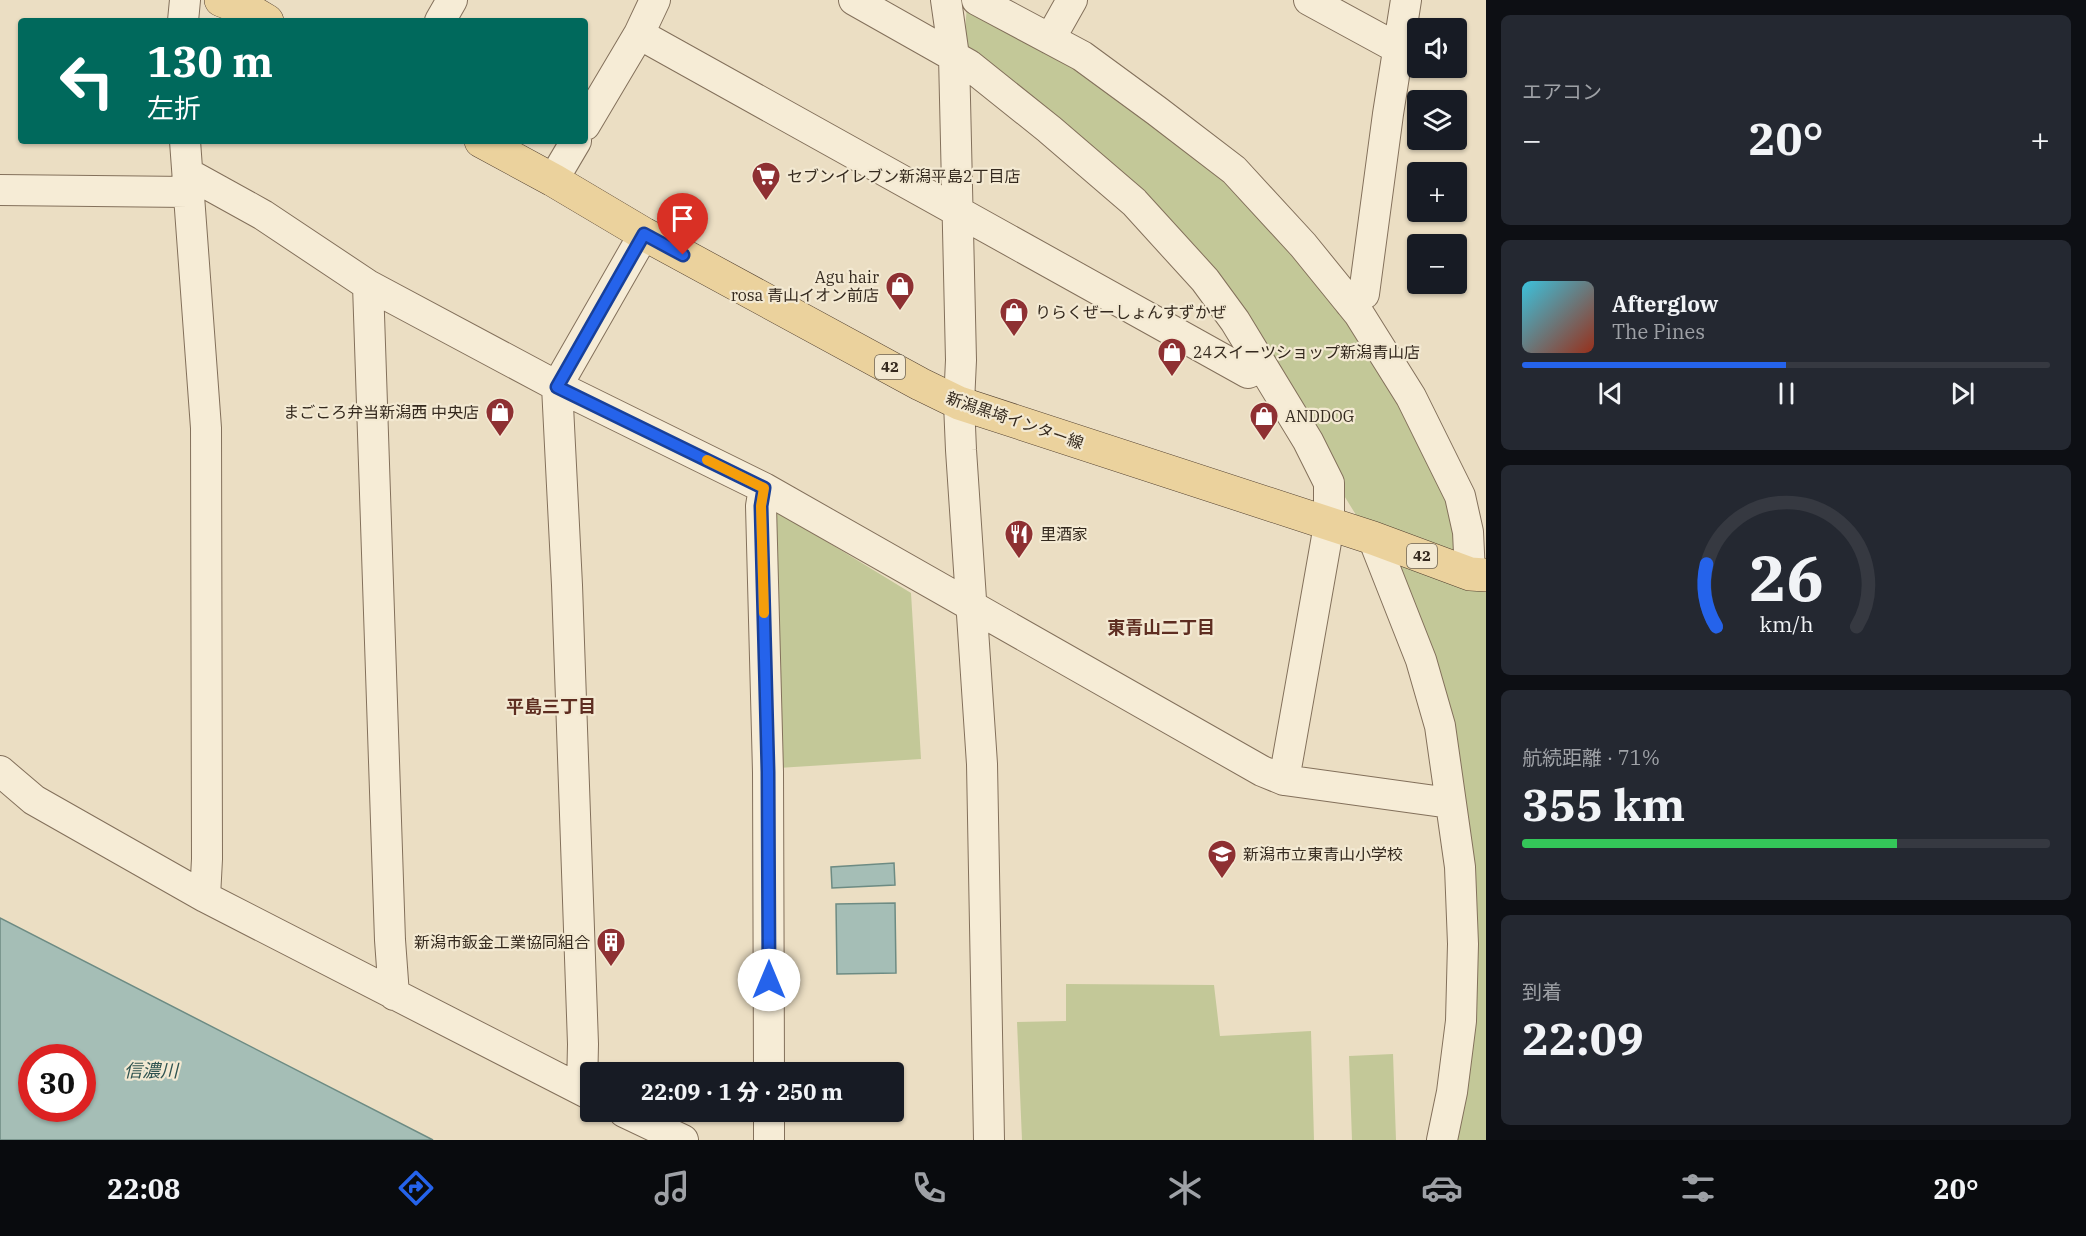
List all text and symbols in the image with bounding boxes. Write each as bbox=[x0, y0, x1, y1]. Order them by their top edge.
map controls bbox=[1407, 18, 1467, 294]
button: sound bbox=[1407, 18, 1467, 78]
text: 130 m bbox=[147, 34, 273, 89]
icon: left bbox=[48, 42, 126, 120]
text: エアコン bbox=[1522, 78, 1602, 105]
text: 左折 bbox=[147, 90, 201, 125]
button: layers bbox=[1407, 90, 1467, 150]
text: 20° bbox=[1748, 109, 1824, 167]
text: − bbox=[1522, 118, 1542, 161]
text: + bbox=[2030, 118, 2050, 161]
supermarket icon: セブンイレブン新潟平島2丁目店 bbox=[750, 160, 782, 202]
button: + bbox=[1407, 162, 1467, 222]
place label: セブンイレブン新潟平島2丁目店 bbox=[787, 166, 1021, 186]
pin bbox=[657, 193, 708, 255]
icon: arrive bbox=[666, 202, 699, 235]
button: − bbox=[1407, 234, 1467, 294]
place label: Agu hair rosa 青山イオン前店 bbox=[731, 267, 879, 305]
shop icon: Agu hair rosa 青山イオン前店 bbox=[884, 270, 916, 312]
text: Afterglow bbox=[1612, 289, 1719, 318]
shop icon: りらくぜーしょんすずかぜ bbox=[998, 296, 1030, 338]
place label: りらくぜーしょんすずかぜ bbox=[1035, 302, 1227, 322]
text: The Pines bbox=[1612, 318, 1705, 345]
shop icon: 24スイーツショップ新潟青山店 bbox=[1156, 336, 1188, 378]
place label: 24スイーツショップ新潟青山店 bbox=[1193, 342, 1420, 362]
road number: 42 bbox=[875, 355, 905, 379]
icon: previous bbox=[1594, 377, 1627, 410]
icon: pause bbox=[1770, 377, 1803, 410]
icon: next bbox=[1946, 377, 1979, 410]
street label: 新潟黒埼インター線 bbox=[944, 387, 1086, 453]
shop icon: まごころ弁当新潟西 中央店 bbox=[484, 396, 516, 438]
shop icon: ANDDOG bbox=[1248, 400, 1280, 442]
place label: まごころ弁当新潟西 中央店 bbox=[283, 402, 479, 422]
place label: ANDDOG bbox=[1285, 406, 1354, 426]
restaurant icon: 里酒家 bbox=[1003, 518, 1035, 560]
place label: 里酒家 bbox=[1040, 524, 1088, 544]
text: 26 bbox=[1749, 537, 1823, 618]
road number: 42 bbox=[1407, 544, 1437, 568]
text: km/h bbox=[1759, 610, 1813, 638]
district label: 東青山二丁目 bbox=[1107, 616, 1215, 639]
district label: 平島三丁目 bbox=[506, 695, 596, 718]
text: 航続距離 · 71% bbox=[1522, 744, 1660, 771]
text: 355 km bbox=[1522, 775, 1685, 833]
school or university icon: 新潟市立東青山小学校 bbox=[1206, 838, 1238, 880]
place label: 新潟市立東青山小学校 bbox=[1243, 844, 1403, 864]
building icon: 新潟市鈑金工業協同組合 bbox=[595, 926, 627, 968]
place label: 新潟市鈑金工業協同組合 bbox=[414, 932, 590, 952]
position arrow bbox=[737, 948, 801, 1012]
text: 到着 bbox=[1522, 978, 1562, 1005]
text: 22:09 bbox=[1522, 1009, 1644, 1067]
speed limit sign: 30 bbox=[18, 1044, 96, 1122]
water label: 信濃川 bbox=[124, 1059, 180, 1082]
text: 22:09 · 1 分 · 250 m bbox=[641, 1077, 843, 1106]
icon: directions bbox=[395, 1167, 437, 1209]
icon: music bbox=[651, 1167, 693, 1209]
icon: phone bbox=[908, 1167, 950, 1209]
icon: climate bbox=[1164, 1167, 1206, 1209]
icon: car bbox=[1421, 1167, 1463, 1209]
icon: filters bbox=[1677, 1167, 1719, 1209]
text: 22:08 bbox=[107, 1171, 180, 1206]
text: 20° bbox=[1934, 1171, 1979, 1206]

